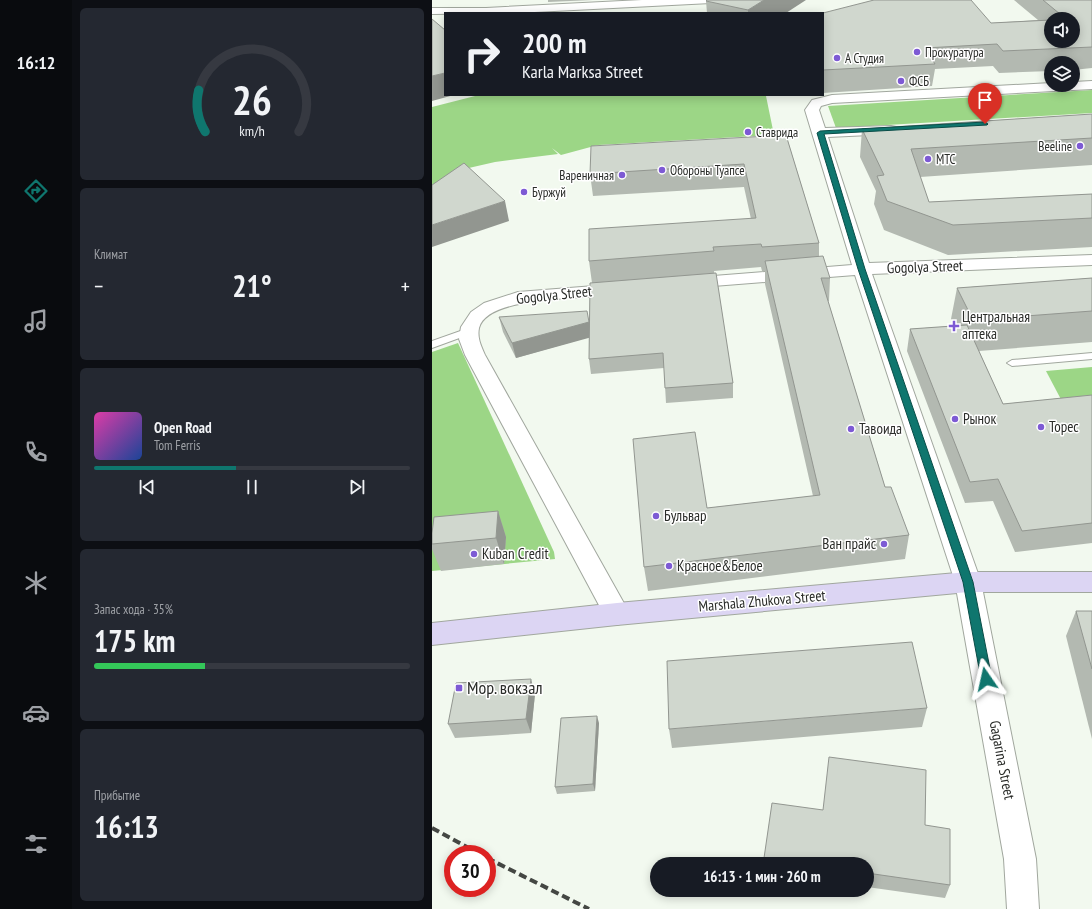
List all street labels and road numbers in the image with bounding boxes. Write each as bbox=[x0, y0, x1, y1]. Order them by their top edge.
street label: Gogolya Street bbox=[887, 256, 963, 277]
street label: Gogolya Street bbox=[515, 281, 593, 308]
street label: Marshala Zhukova Street bbox=[698, 585, 826, 616]
street label: Gagarina Street bbox=[986, 719, 1019, 801]

